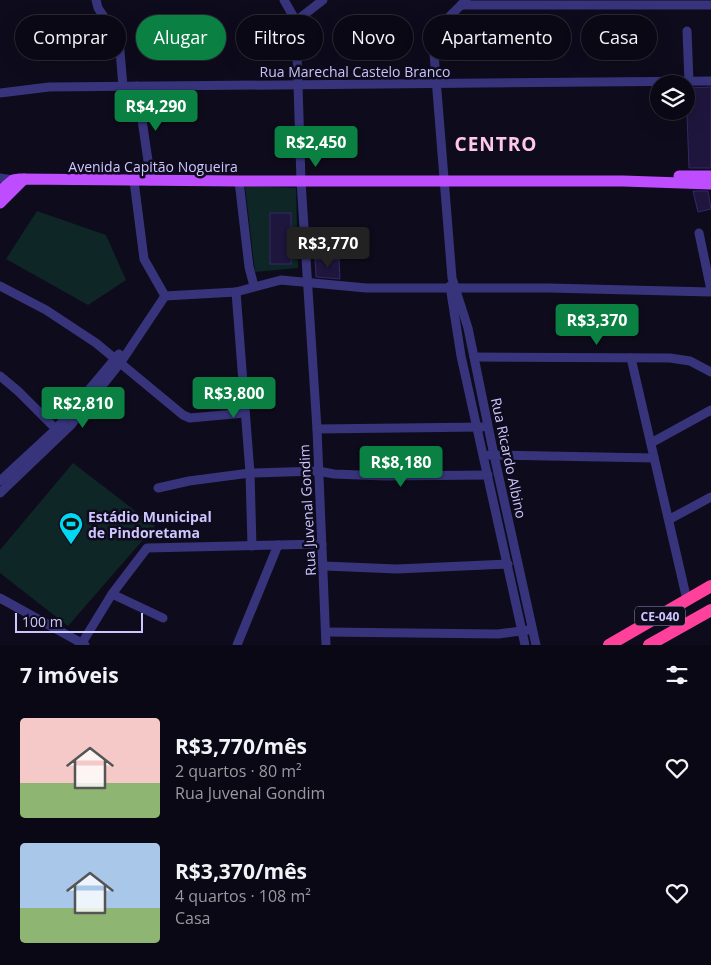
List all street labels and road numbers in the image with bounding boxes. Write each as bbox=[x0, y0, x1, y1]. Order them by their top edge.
street label: Rua Marechal Castelo Branco bbox=[260, 62, 450, 81]
street label: Avenida Capitão Nogueira bbox=[68, 157, 238, 176]
street label: Rua Ricardo Albino bbox=[487, 396, 531, 520]
street label: Rua Juvenal Gondim bbox=[294, 444, 320, 576]
road number: CE-040 bbox=[635, 606, 685, 626]

